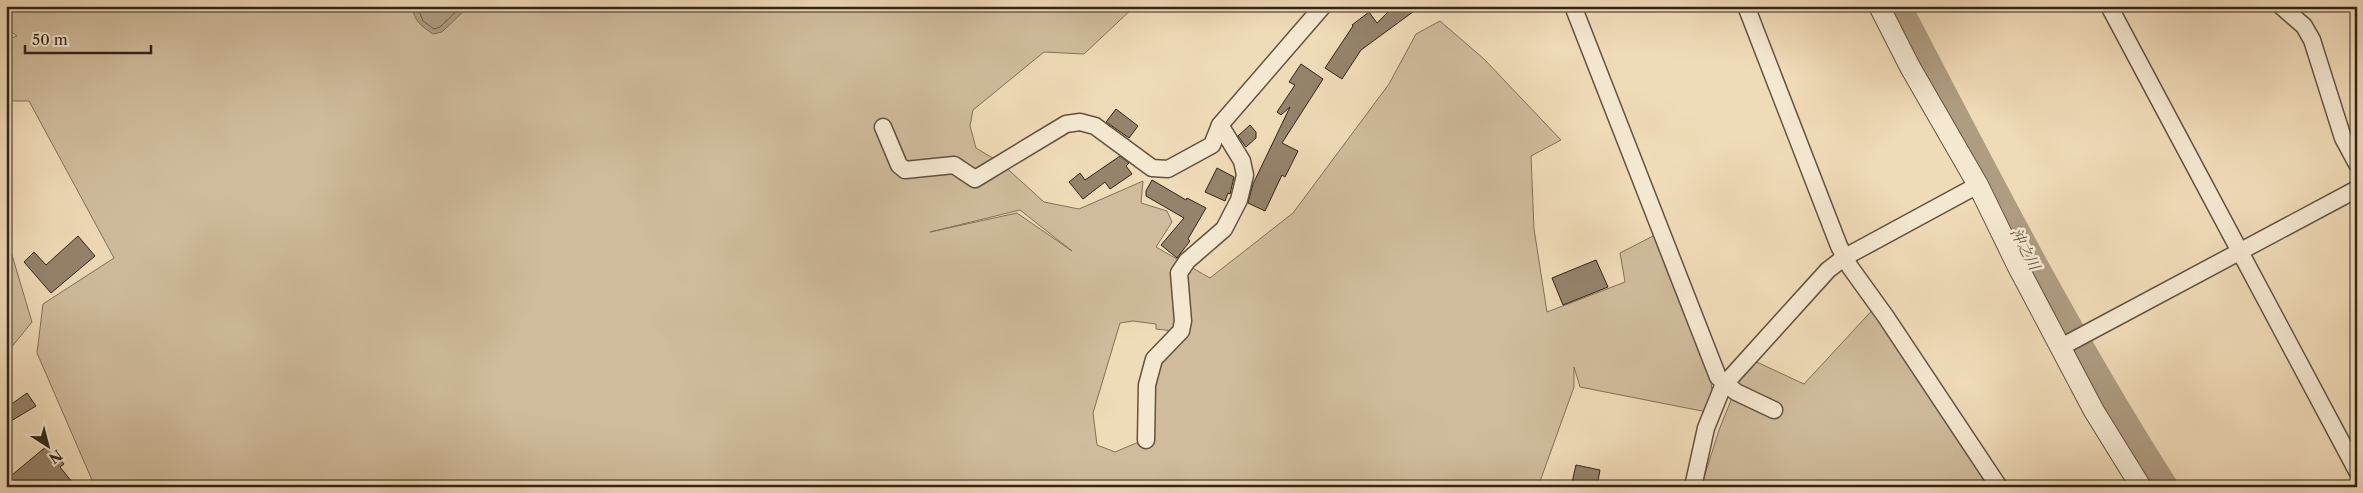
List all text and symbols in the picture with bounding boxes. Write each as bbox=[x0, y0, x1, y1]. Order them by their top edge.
scale bar bbox=[25, 22, 151, 54]
text: 50 m bbox=[32, 30, 68, 49]
water label: 沖之川 bbox=[2006, 224, 2045, 275]
north arrow bbox=[22, 420, 72, 470]
text: N bbox=[45, 446, 66, 467]

